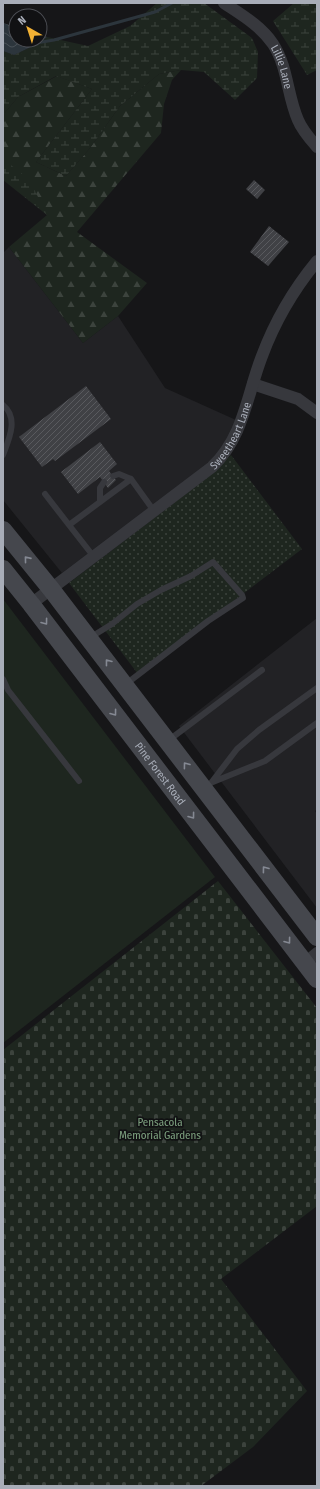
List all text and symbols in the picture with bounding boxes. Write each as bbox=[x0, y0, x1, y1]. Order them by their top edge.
north arrow bbox=[8, 8, 48, 48]
text: N bbox=[15, 13, 29, 28]
street label: Lillie Lane bbox=[268, 42, 295, 90]
street label: Sweetheart Lane bbox=[207, 400, 254, 472]
one-way arrow bbox=[25, 557, 32, 564]
one-way arrow bbox=[40, 617, 47, 624]
one-way arrow bbox=[105, 659, 112, 666]
one-way arrow bbox=[109, 708, 116, 715]
street label: Pine Forest Road bbox=[132, 740, 188, 807]
one-way arrow bbox=[184, 763, 191, 770]
one-way arrow bbox=[188, 811, 195, 818]
one-way arrow bbox=[263, 866, 270, 873]
one-way arrow bbox=[283, 937, 290, 944]
park label: Pensacola Memorial Gardens bbox=[119, 1116, 201, 1142]

